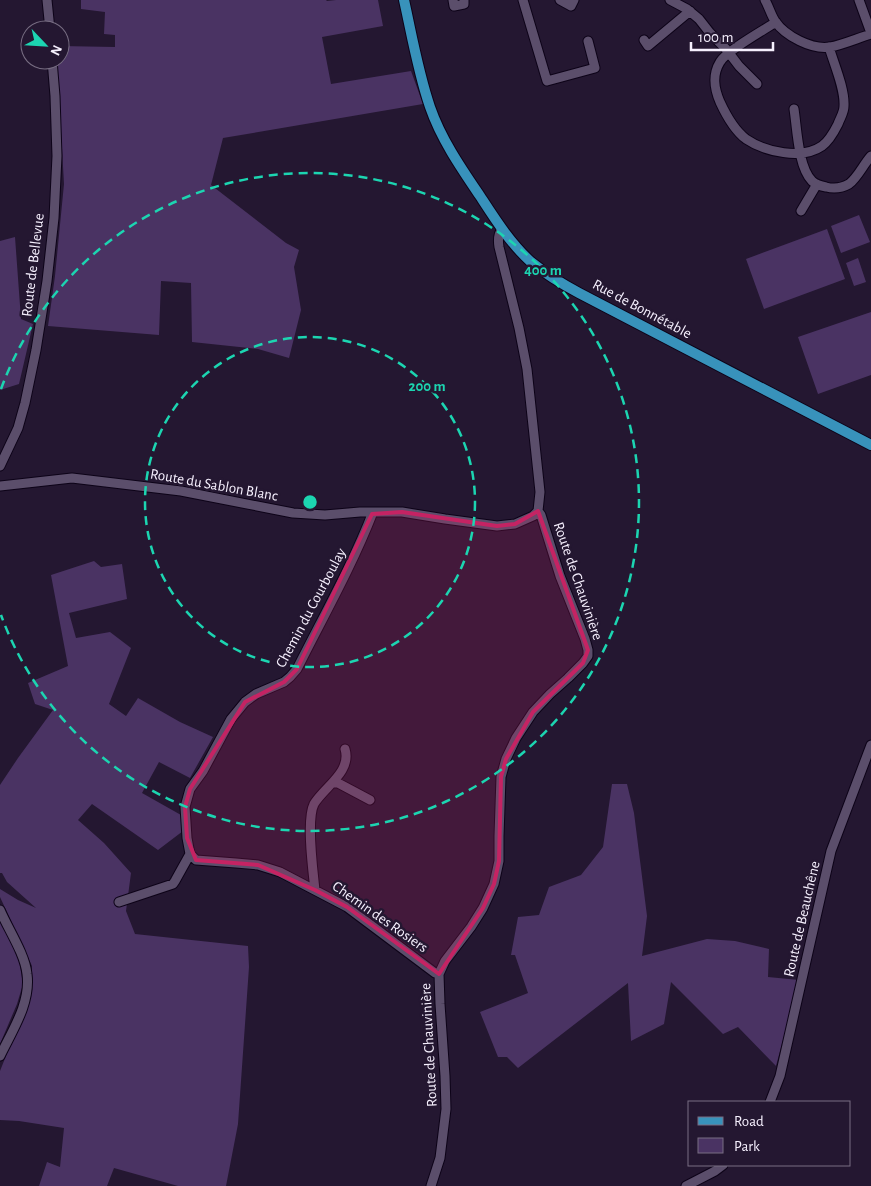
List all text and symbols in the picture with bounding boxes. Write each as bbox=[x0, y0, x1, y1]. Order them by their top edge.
north arrow bbox=[20, 20, 70, 70]
scale bar bbox=[691, 20, 774, 52]
text: 100 m bbox=[698, 30, 733, 45]
text: N bbox=[47, 43, 64, 57]
street label: Route de Bellevue bbox=[19, 212, 47, 318]
text: 400 m bbox=[524, 263, 562, 278]
street label: Rue de Bonnétable bbox=[590, 277, 694, 341]
text: 200 m bbox=[408, 379, 446, 394]
street label: Route du Sablon Blanc bbox=[149, 466, 279, 504]
centre of rings bbox=[301, 493, 319, 511]
street label: Route de Chauvinière bbox=[551, 520, 605, 642]
street label: Chemin du Courboulay bbox=[273, 545, 349, 670]
street label: Route de Beauchêne bbox=[781, 860, 823, 978]
street label: Chemin des Rosiers bbox=[330, 879, 430, 955]
street label: Route de Chauvinière bbox=[418, 983, 440, 1107]
legend bbox=[688, 1101, 851, 1166]
text: Road bbox=[734, 1114, 764, 1129]
text: Park bbox=[734, 1139, 760, 1154]

